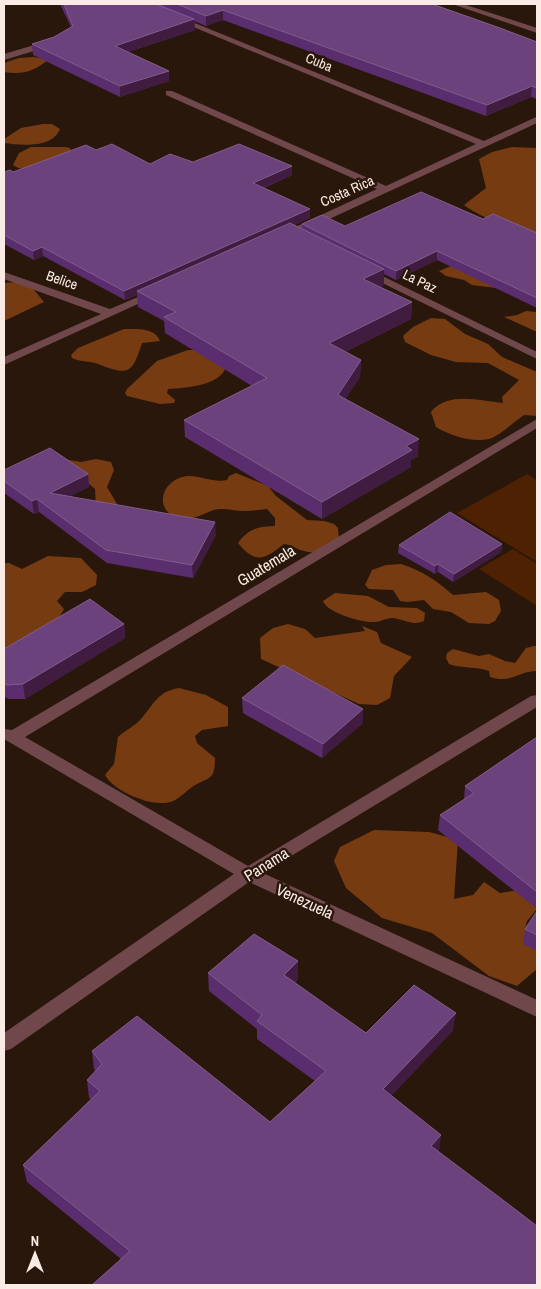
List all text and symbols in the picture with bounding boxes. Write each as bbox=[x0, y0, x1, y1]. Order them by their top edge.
street label: Cuba bbox=[303, 49, 336, 76]
street label: Costa Rica bbox=[317, 171, 377, 211]
street label: La Paz bbox=[400, 265, 440, 297]
street label: Belice bbox=[44, 266, 80, 294]
street label: Guatemala bbox=[233, 539, 300, 591]
street label: Panama bbox=[239, 841, 293, 886]
street label: Venezuela bbox=[273, 878, 338, 924]
north arrow bbox=[10, 1229, 60, 1279]
text: N bbox=[31, 1232, 39, 1250]

